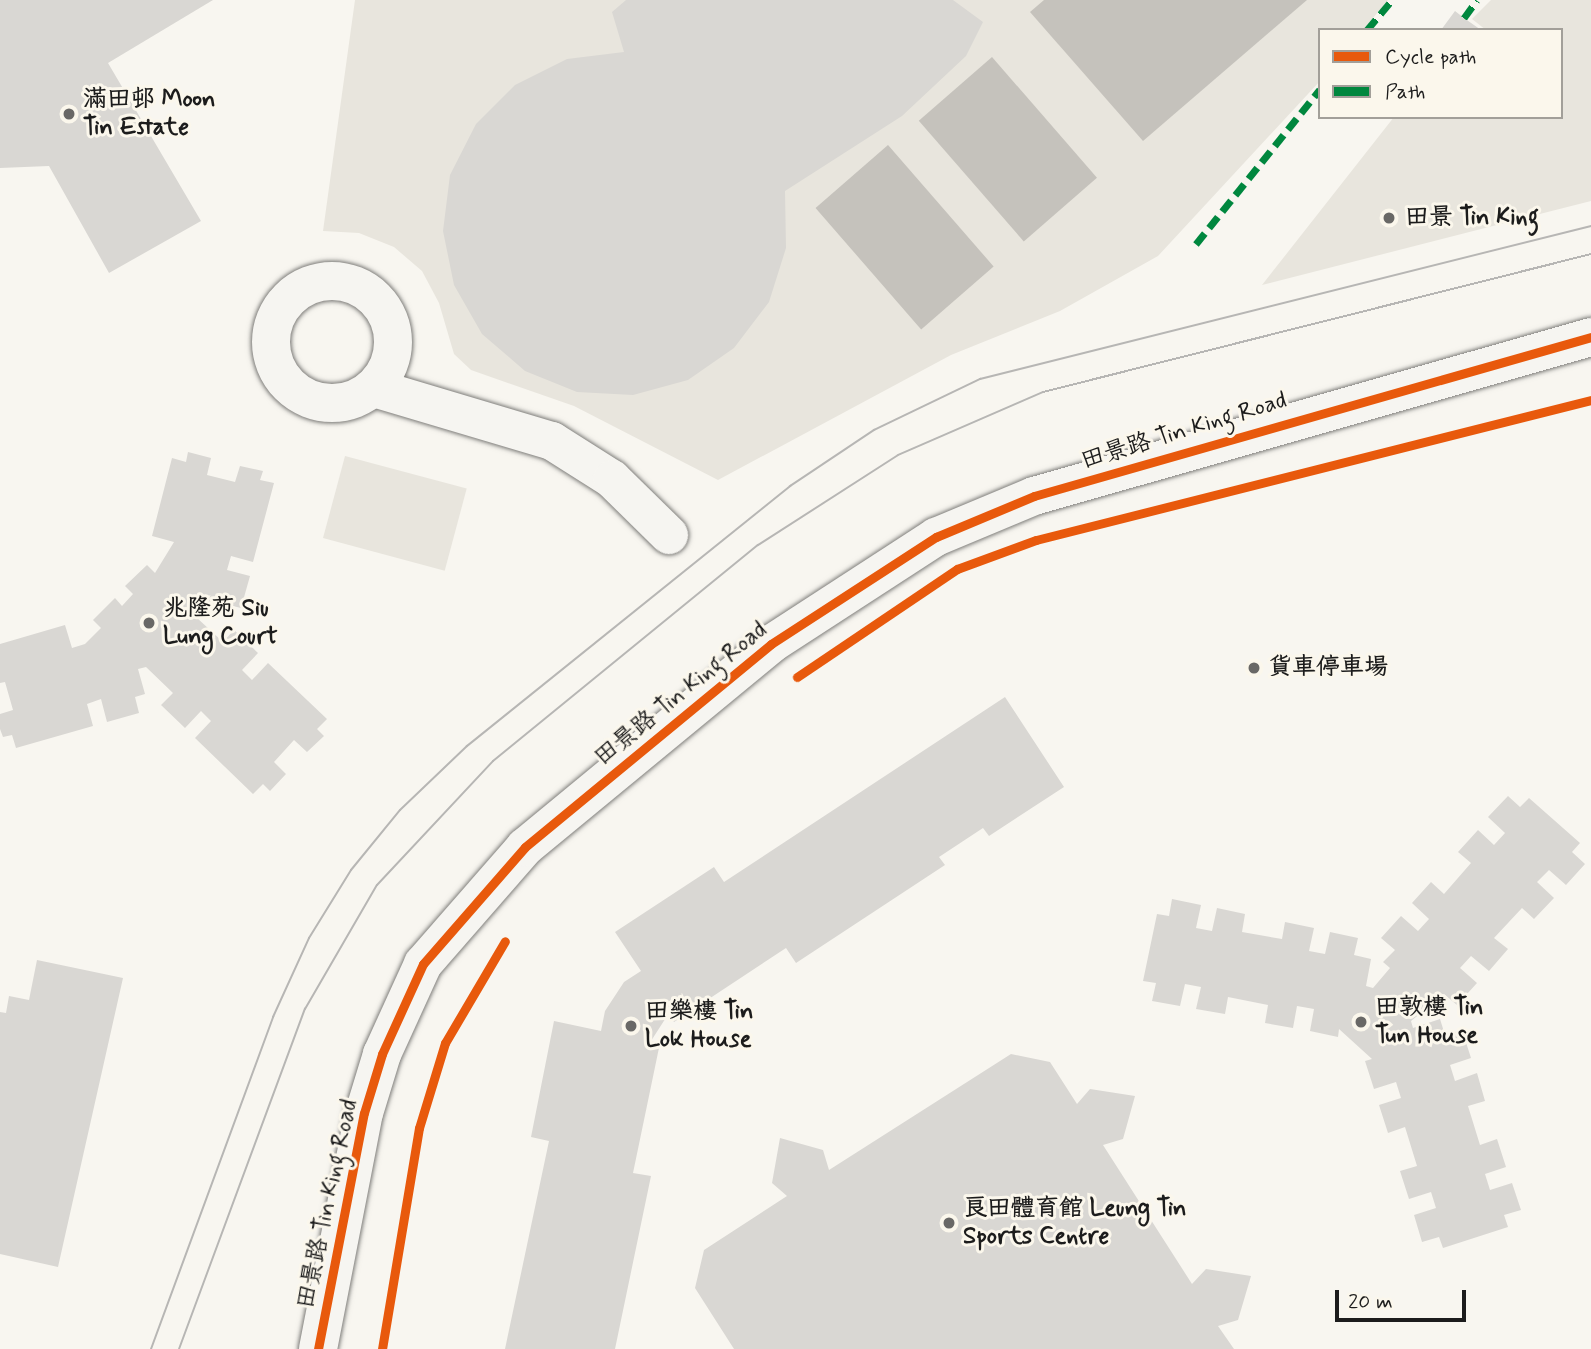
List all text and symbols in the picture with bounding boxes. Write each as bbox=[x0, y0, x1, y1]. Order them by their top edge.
legend bbox=[1318, 28, 1563, 119]
text: Cycle path bbox=[1385, 43, 1476, 71]
text: Path bbox=[1385, 78, 1425, 106]
place label: 滿田邨 Moon Tin Estate bbox=[83, 86, 215, 142]
marker: 滿田邨 Moon Tin Estate bbox=[61, 106, 77, 122]
place label: 田景 Tin King bbox=[1405, 204, 1544, 232]
marker: 田景 Tin King bbox=[1379, 208, 1399, 228]
street label: 田景路 Tin King Road bbox=[1076, 385, 1292, 477]
place label: 兆隆苑 Siu Lung Court bbox=[163, 595, 278, 651]
marker: 兆隆苑 Siu Lung Court bbox=[141, 615, 157, 631]
street label: 田景路 Tin King Road bbox=[588, 615, 774, 773]
place label: 貨車停車場 bbox=[1268, 654, 1388, 682]
marker: 貨車停車場 bbox=[1246, 660, 1262, 676]
place label: 田敦樓 Tin Tun House bbox=[1375, 994, 1484, 1050]
place label: 田樂樓 Tin Lok House bbox=[645, 998, 754, 1054]
marker: 田敦樓 Tin Tun House bbox=[1353, 1014, 1369, 1030]
marker: 田樂樓 Tin Lok House bbox=[623, 1018, 639, 1034]
street label: 田景路 Tin King Road bbox=[291, 1095, 365, 1313]
place label: 良田體育館 Leung Tin Sports Centre bbox=[963, 1195, 1187, 1251]
marker: 良田體育館 Leung Tin Sports Centre bbox=[941, 1215, 957, 1231]
scale bar bbox=[1339, 1276, 1470, 1320]
text: 20 m bbox=[1348, 1288, 1393, 1316]

